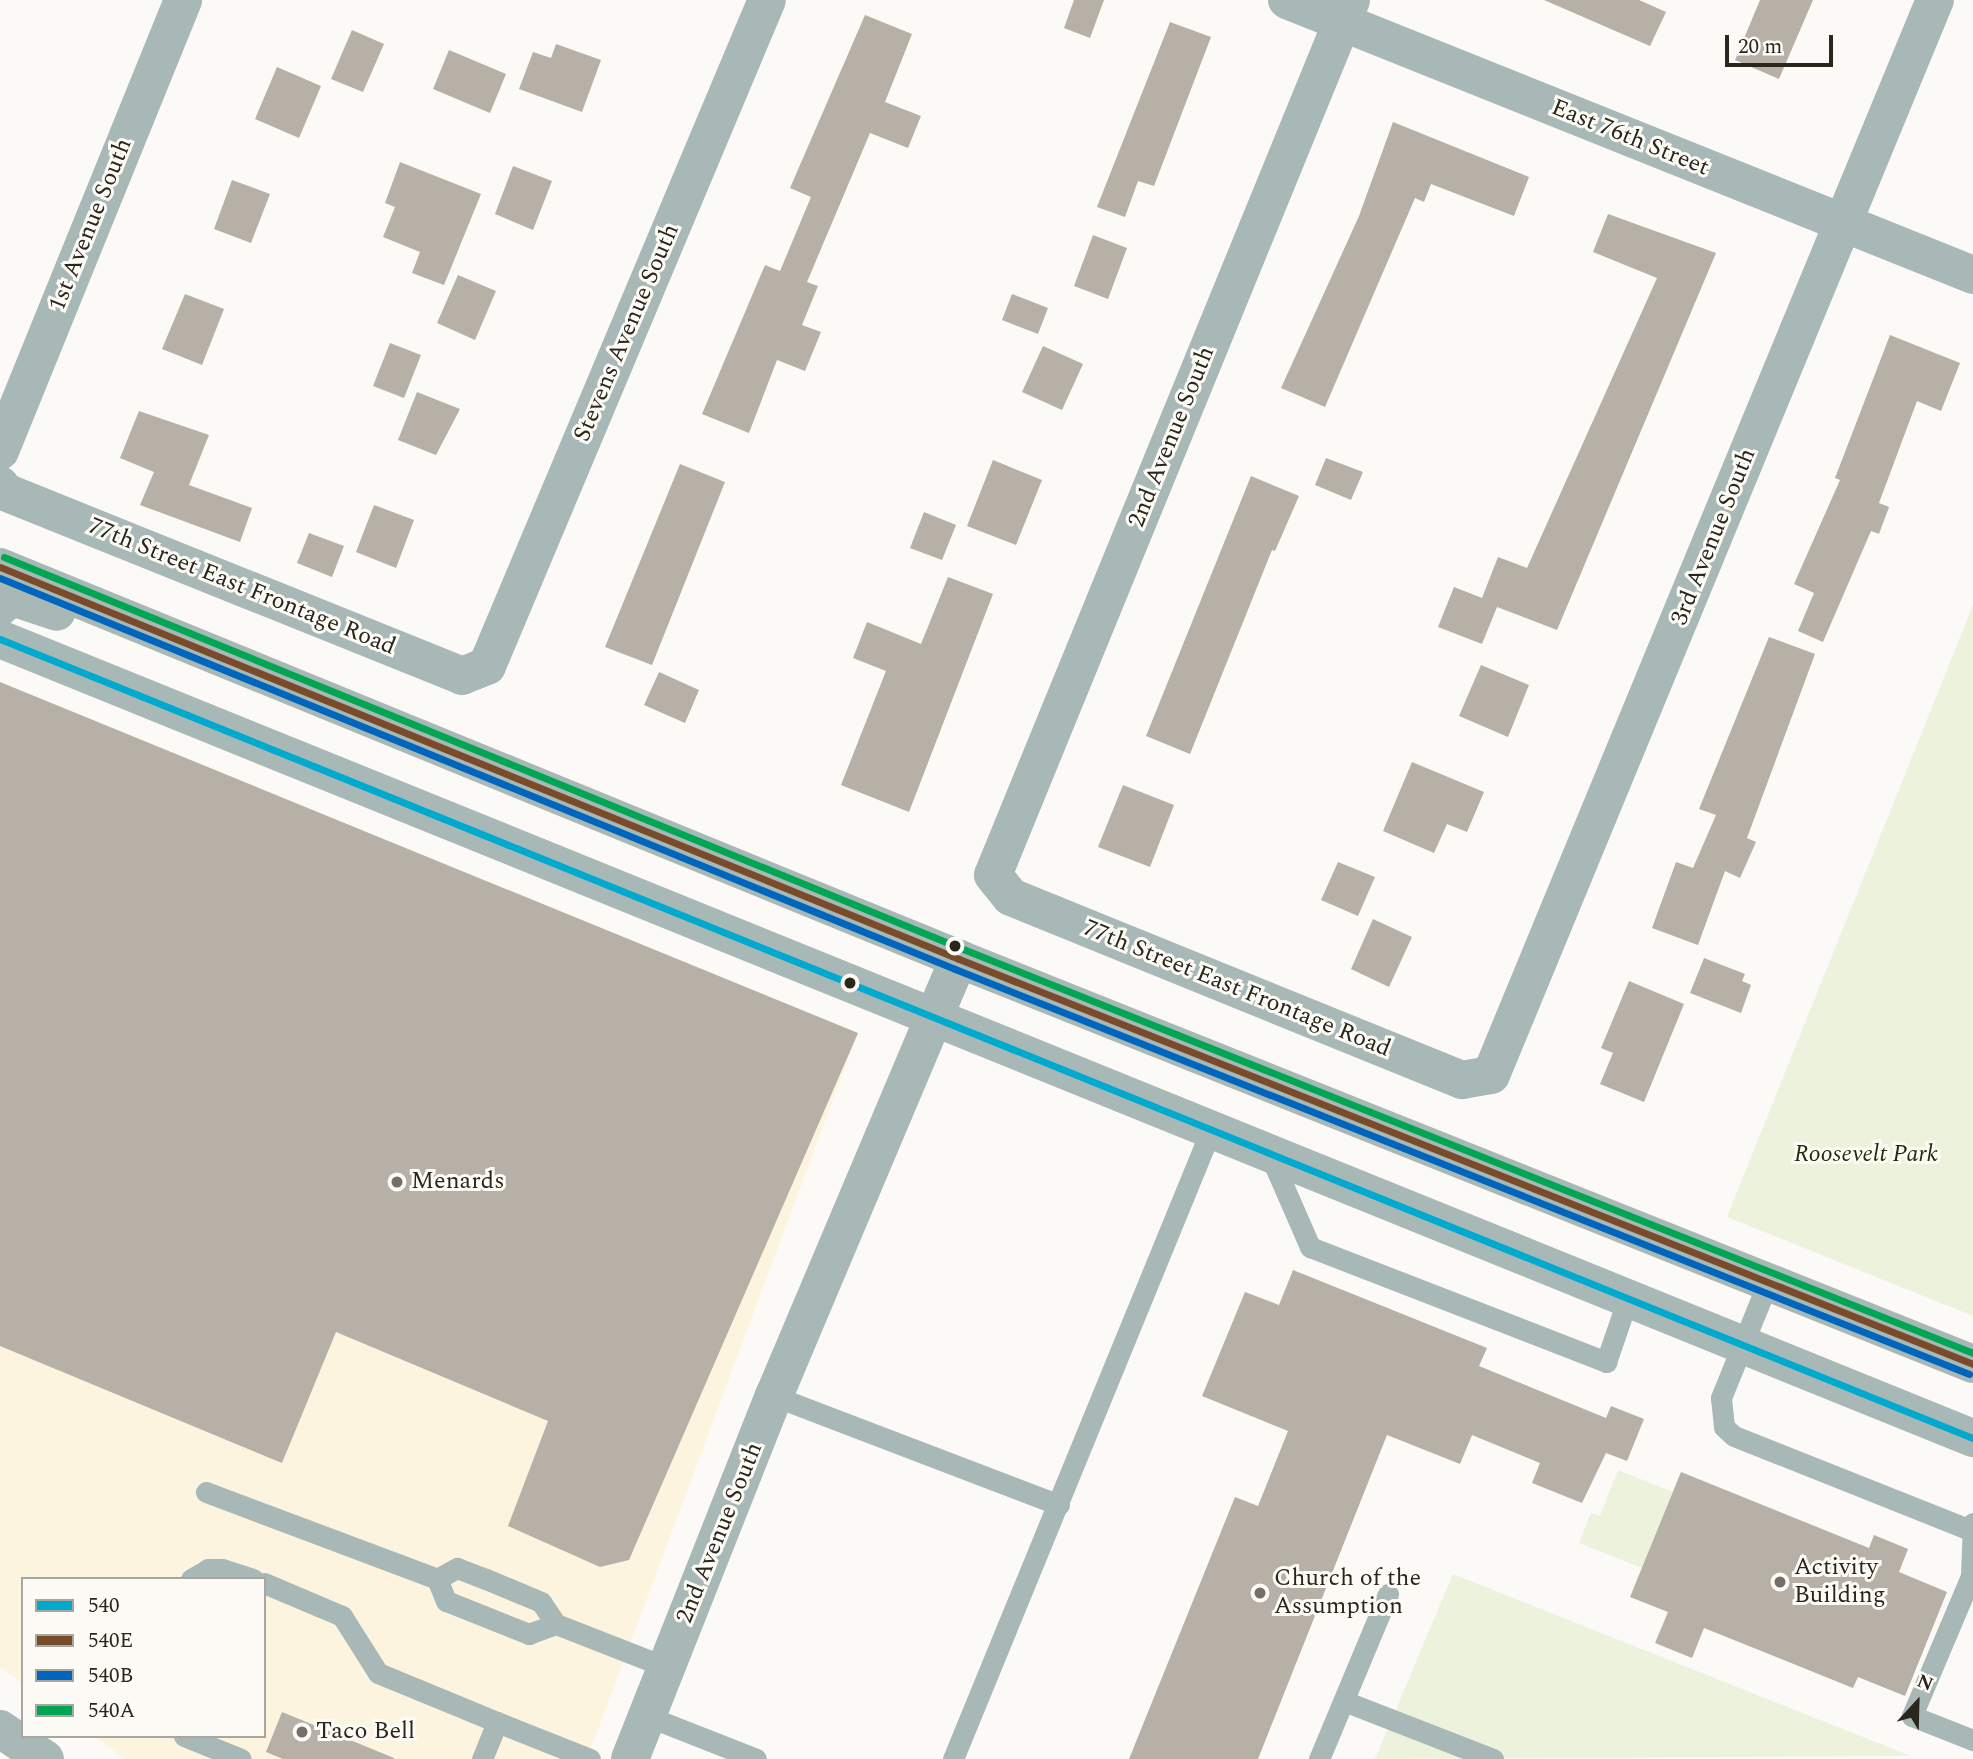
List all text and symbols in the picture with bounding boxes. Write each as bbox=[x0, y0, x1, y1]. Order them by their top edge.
scale bar bbox=[1728, 21, 1836, 65]
text: 20 m bbox=[1738, 31, 1782, 63]
street label: East 76th Street bbox=[1547, 93, 1713, 183]
street label: 1st Avenue South bbox=[43, 134, 139, 316]
street label: Stevens Avenue South bbox=[568, 220, 686, 446]
street label: 2nd Avenue South bbox=[1123, 342, 1221, 532]
street label: 3rd Avenue South bbox=[1665, 444, 1763, 630]
street label: 77th Street East Frontage Road bbox=[84, 512, 400, 662]
street label: 77th Street East Frontage Road bbox=[1079, 914, 1395, 1064]
unlabelled marker bbox=[948, 939, 962, 953]
unlabelled marker bbox=[843, 976, 857, 990]
park label: Roosevelt Park bbox=[1794, 1141, 1938, 1169]
place label: Menards bbox=[411, 1168, 505, 1196]
marker: Menards bbox=[389, 1174, 405, 1190]
street label: 2nd Avenue South bbox=[671, 1438, 769, 1628]
place label: Activity Building bbox=[1794, 1554, 1886, 1610]
place label: Church of the Assumption bbox=[1274, 1565, 1421, 1621]
marker: Activity Building bbox=[1772, 1574, 1788, 1590]
legend bbox=[21, 1577, 266, 1738]
marker: Church of the Assumption bbox=[1252, 1585, 1268, 1601]
text: 540 bbox=[88, 1590, 120, 1622]
text: 540E bbox=[88, 1625, 133, 1657]
text: 540B bbox=[88, 1660, 133, 1692]
text: N bbox=[1912, 1667, 1938, 1699]
north arrow bbox=[1882, 1668, 1952, 1738]
text: 540A bbox=[88, 1695, 135, 1727]
place label: Taco Bell bbox=[316, 1718, 415, 1746]
marker: Taco Bell bbox=[294, 1724, 310, 1740]

